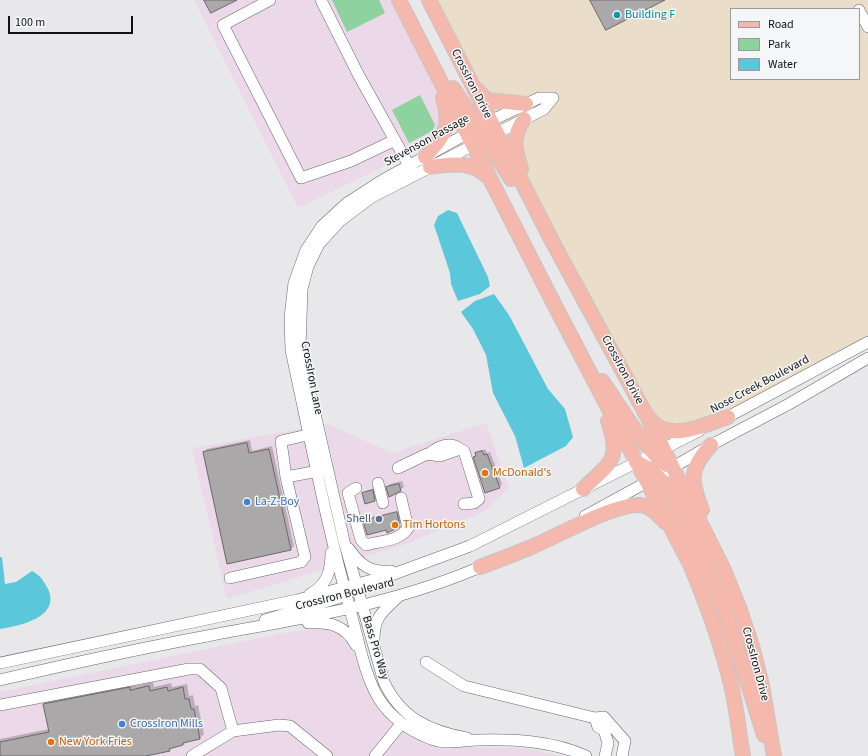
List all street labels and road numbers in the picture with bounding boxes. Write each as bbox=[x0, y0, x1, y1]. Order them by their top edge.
street label: CrossIron Drive bbox=[447, 47, 495, 121]
street label: Stevenson Passage bbox=[382, 112, 472, 170]
street label: CrossIron Drive bbox=[598, 333, 646, 407]
street label: CrossIron Lane bbox=[297, 340, 325, 416]
street label: Nose Creek Boulevard bbox=[708, 353, 812, 417]
street label: CrossIron Boulevard bbox=[294, 576, 396, 614]
street label: Bass Pro Way bbox=[358, 614, 392, 682]
street label: CrossIron Drive bbox=[738, 625, 772, 703]

